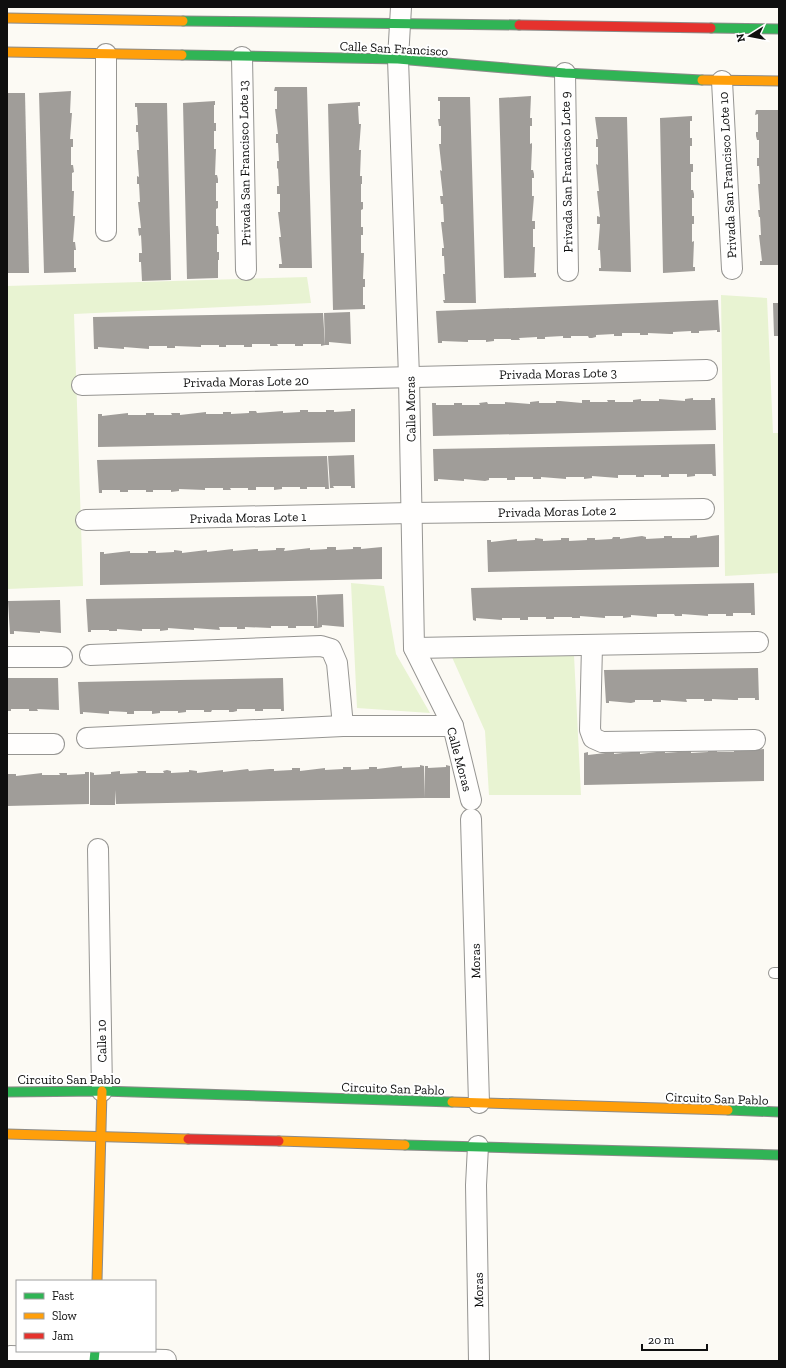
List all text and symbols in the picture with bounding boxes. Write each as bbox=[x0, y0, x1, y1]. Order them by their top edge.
north arrow bbox=[730, 16, 770, 56]
text: N bbox=[733, 32, 748, 43]
street label: Calle San Francisco bbox=[339, 38, 449, 59]
street label: Privada San Francisco Lote 13 bbox=[236, 80, 253, 246]
street label: Privada San Francisco Lote 9 bbox=[558, 91, 575, 253]
street label: Privada San Francisco Lote 10 bbox=[716, 91, 739, 259]
street label: Privada Moras Lote 3 bbox=[499, 365, 617, 382]
street label: Privada Moras Lote 20 bbox=[183, 373, 309, 390]
street label: Calle Moras bbox=[402, 376, 419, 442]
street label: Privada Moras Lote 2 bbox=[498, 503, 617, 520]
street label: Privada Moras Lote 1 bbox=[190, 509, 306, 526]
street label: Calle Moras bbox=[444, 725, 475, 793]
street label: Moras bbox=[468, 943, 483, 979]
street label: Calle 10 bbox=[94, 1019, 109, 1063]
street label: Circuito San Pablo bbox=[17, 1072, 121, 1087]
street label: Circuito San Pablo bbox=[341, 1079, 445, 1098]
street label: Circuito San Pablo bbox=[665, 1089, 769, 1108]
street label: Moras bbox=[471, 1272, 486, 1308]
legend bbox=[16, 1280, 156, 1352]
text: Fast bbox=[52, 1289, 75, 1303]
text: Slow bbox=[52, 1309, 78, 1323]
scale bar bbox=[642, 1326, 707, 1352]
text: Jam bbox=[52, 1329, 74, 1343]
text: 20 m bbox=[648, 1333, 675, 1347]

